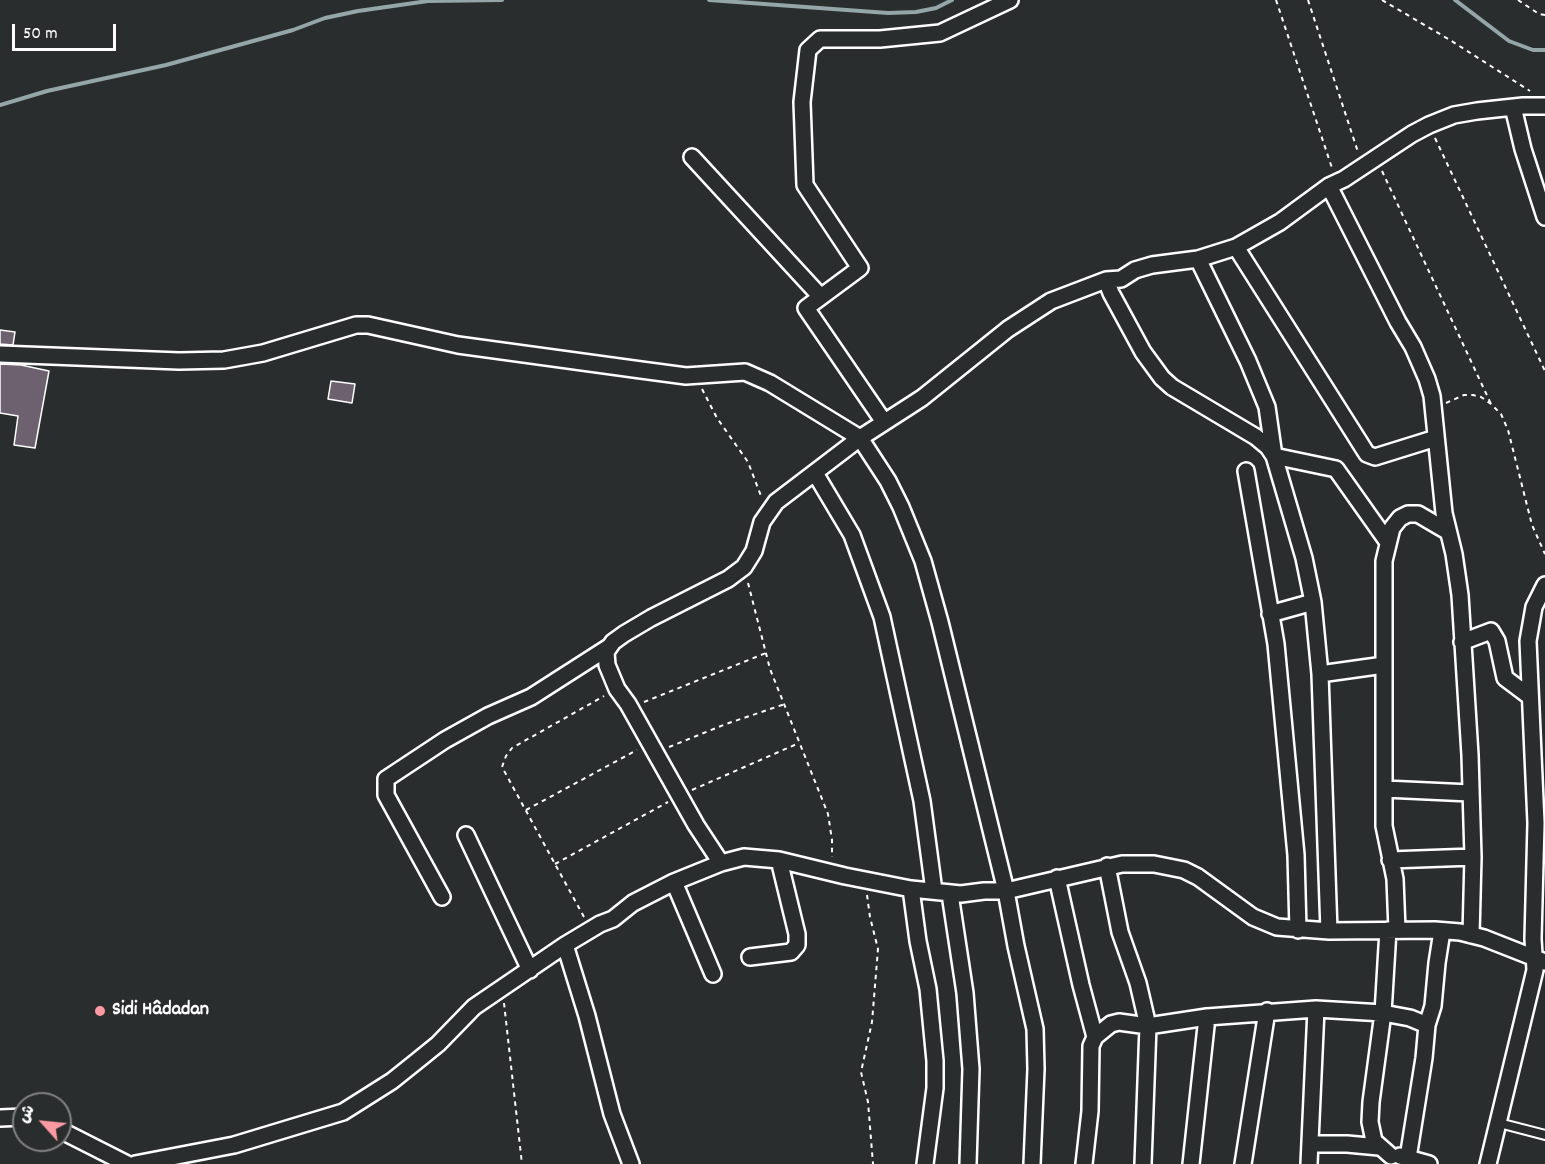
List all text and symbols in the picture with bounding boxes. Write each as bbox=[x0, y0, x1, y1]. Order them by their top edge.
scale bar bbox=[15, 12, 118, 50]
text: 50 m bbox=[23, 22, 58, 47]
place label: Sidi Hâdadan bbox=[112, 999, 209, 1023]
marker: Sidi Hâdadan bbox=[93, 1004, 107, 1018]
north arrow bbox=[12, 1092, 72, 1152]
text: ش bbox=[13, 1101, 42, 1128]

